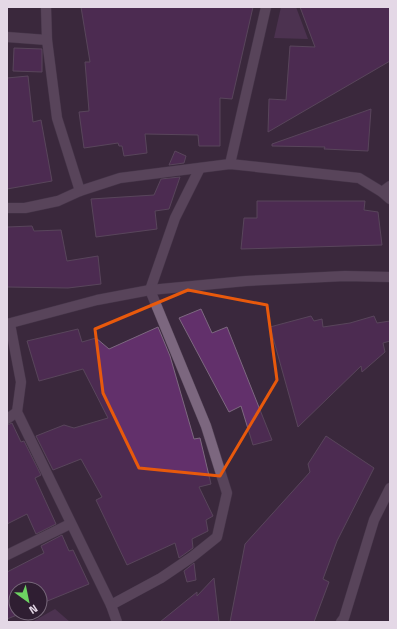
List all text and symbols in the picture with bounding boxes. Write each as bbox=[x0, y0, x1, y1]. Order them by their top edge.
north arrow bbox=[8, 581, 48, 621]
text: N bbox=[26, 601, 41, 618]

